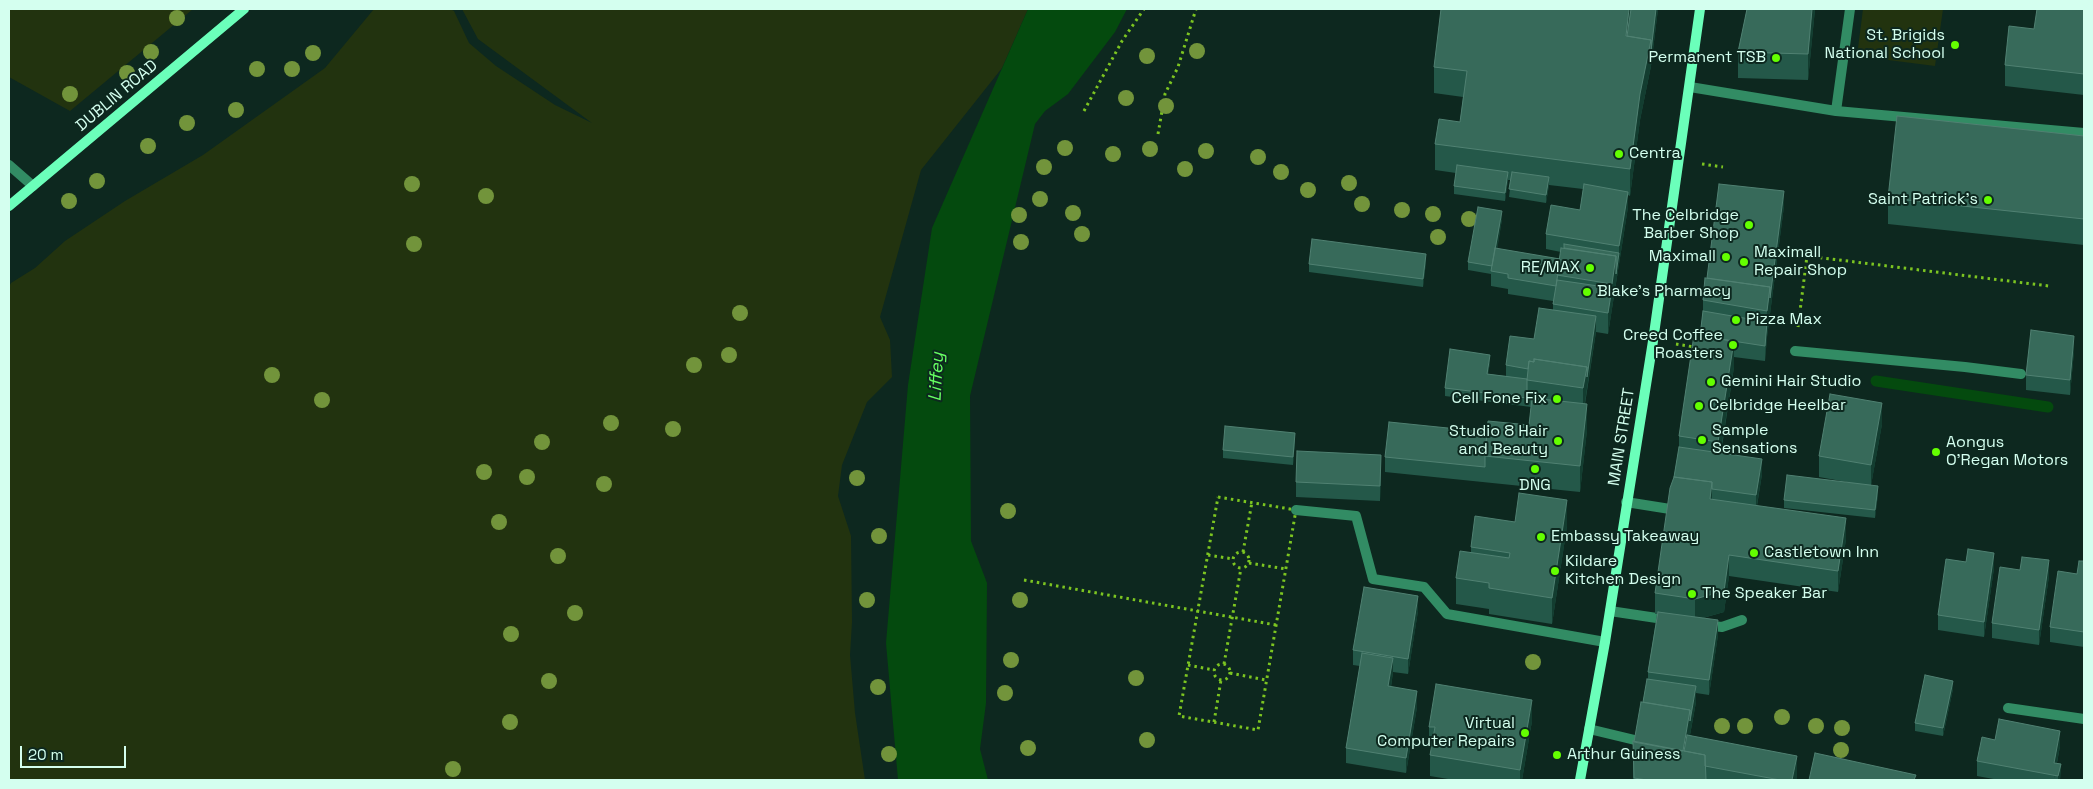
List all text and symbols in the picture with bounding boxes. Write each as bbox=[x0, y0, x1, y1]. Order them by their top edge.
place label: St. Brigids National School bbox=[1825, 26, 1945, 64]
marker: St. Brigids National School bbox=[1949, 39, 1961, 51]
place label: Permanent TSB bbox=[1648, 48, 1766, 68]
marker: Permanent TSB bbox=[1770, 52, 1782, 64]
street label: DUBLIN ROAD bbox=[72, 56, 162, 136]
place label: Centra bbox=[1629, 144, 1681, 164]
marker: Centra bbox=[1613, 148, 1625, 160]
place label: Saint Patrick's bbox=[1868, 190, 1978, 210]
marker: Saint Patrick's bbox=[1982, 194, 1994, 206]
place label: The Celbridge Barber Shop bbox=[1632, 206, 1739, 244]
marker: The Celbridge Barber Shop bbox=[1743, 219, 1755, 231]
place label: Maximall Repair Shop bbox=[1754, 243, 1847, 281]
place label: Maximall bbox=[1649, 247, 1716, 267]
marker: Maximall bbox=[1720, 251, 1732, 263]
marker: Maximall Repair Shop bbox=[1738, 256, 1750, 268]
place label: RE/MAX bbox=[1521, 258, 1580, 278]
marker: RE/MAX bbox=[1584, 262, 1596, 274]
place label: Blake's Pharmacy bbox=[1597, 282, 1731, 302]
marker: Blake's Pharmacy bbox=[1581, 286, 1593, 298]
place label: Pizza Max bbox=[1746, 310, 1822, 330]
marker: Pizza Max bbox=[1730, 314, 1742, 326]
place label: Creed Coffee Roasters bbox=[1623, 326, 1723, 364]
marker: Creed Coffee Roasters bbox=[1727, 339, 1739, 351]
water label: Liffey bbox=[925, 352, 949, 402]
place label: Gemini Hair Studio bbox=[1721, 372, 1861, 392]
marker: Gemini Hair Studio bbox=[1705, 376, 1717, 388]
street label: MAIN STREET bbox=[1605, 387, 1639, 487]
place label: Cell Fone Fix bbox=[1451, 389, 1547, 409]
marker: Cell Fone Fix bbox=[1551, 393, 1563, 405]
place label: Celbridge Heelbar bbox=[1709, 396, 1846, 416]
marker: Celbridge Heelbar bbox=[1693, 400, 1705, 412]
place label: Sample Sensations bbox=[1712, 421, 1798, 459]
place label: Studio 8 Hair and Beauty bbox=[1449, 422, 1548, 460]
place label: Aongus O'Regan Motors bbox=[1946, 433, 2068, 471]
marker: Sample Sensations bbox=[1696, 434, 1708, 446]
marker: Studio 8 Hair and Beauty bbox=[1552, 435, 1564, 447]
marker: Aongus O'Regan Motors bbox=[1930, 446, 1942, 458]
marker: DNG bbox=[1529, 463, 1541, 475]
place label: DNG bbox=[1519, 476, 1551, 496]
place label: Embassy Takeaway bbox=[1551, 527, 1699, 547]
marker: Embassy Takeaway bbox=[1535, 531, 1547, 543]
place label: Castletown Inn bbox=[1764, 543, 1879, 563]
marker: Castletown Inn bbox=[1748, 547, 1760, 559]
place label: Kildare Kitchen Design bbox=[1565, 552, 1681, 590]
marker: Kildare Kitchen Design bbox=[1549, 565, 1561, 577]
place label: The Speaker Bar bbox=[1702, 584, 1827, 604]
marker: The Speaker Bar bbox=[1686, 588, 1698, 600]
place label: Virtual Computer Repairs bbox=[1377, 714, 1515, 752]
marker: Virtual Computer Repairs bbox=[1519, 727, 1531, 739]
scale bar bbox=[22, 736, 129, 768]
text: 20 m bbox=[28, 745, 63, 764]
place label: Arthur Guiness bbox=[1567, 745, 1681, 765]
marker: Arthur Guiness bbox=[1551, 749, 1563, 761]

